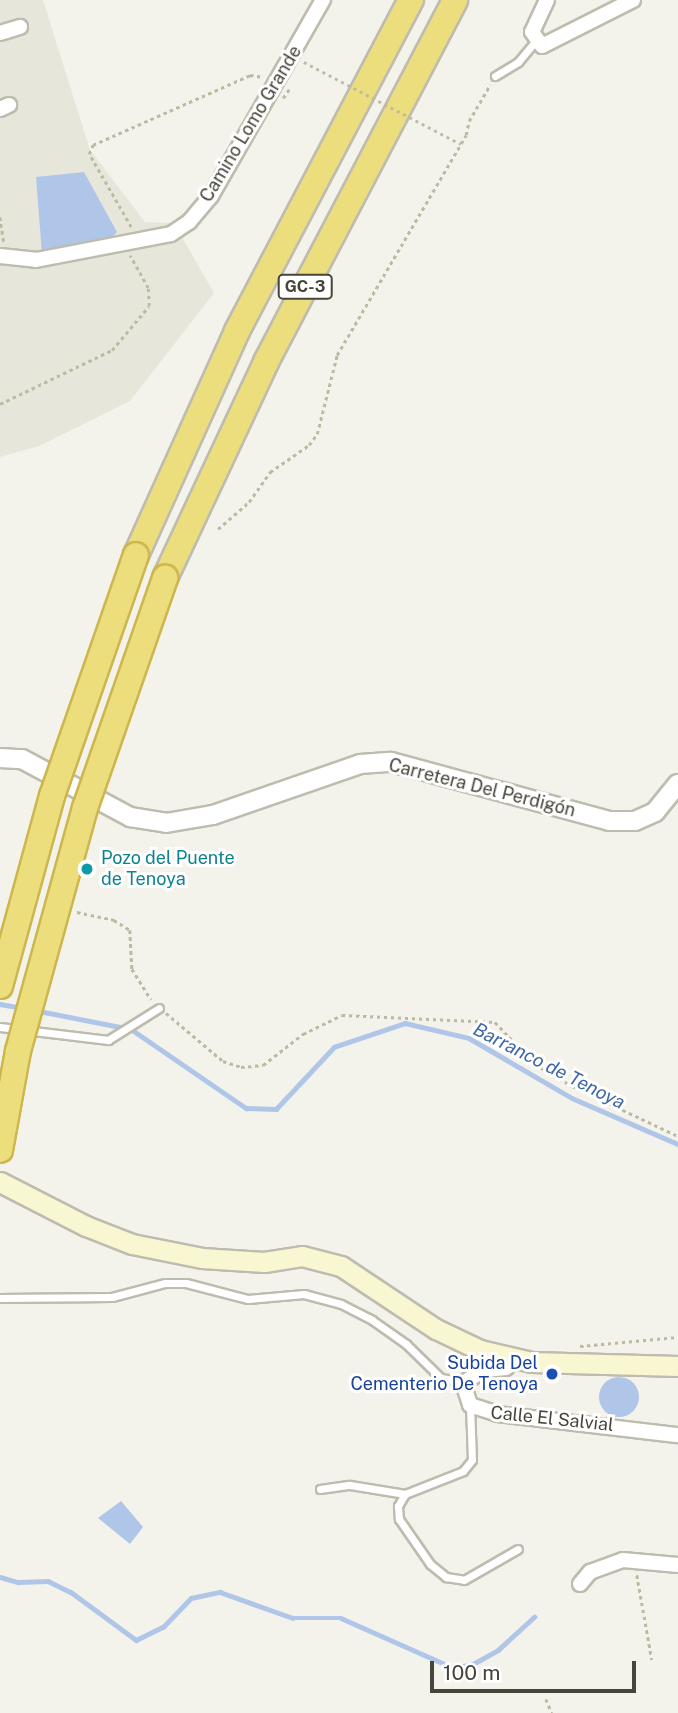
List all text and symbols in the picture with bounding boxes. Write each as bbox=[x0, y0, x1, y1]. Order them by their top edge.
street label: Camino Lomo Grande bbox=[196, 42, 306, 206]
road number: GC-3 bbox=[277, 274, 333, 300]
street label: Carretera Del Perdigón bbox=[386, 754, 578, 822]
place label: Pozo del Puente de Tenoya bbox=[101, 848, 235, 890]
marker: Pozo del Puente de Tenoya bbox=[79, 861, 95, 877]
water label: Barranco de Tenoya bbox=[469, 1018, 629, 1114]
place label: Subida Del Cementerio De Tenoya bbox=[350, 1353, 538, 1396]
marker: Subida Del Cementerio De Tenoya bbox=[544, 1366, 560, 1382]
street label: Calle El Salvial bbox=[489, 1402, 615, 1436]
scale bar bbox=[433, 1646, 640, 1690]
text: 100 m bbox=[443, 1660, 500, 1685]

